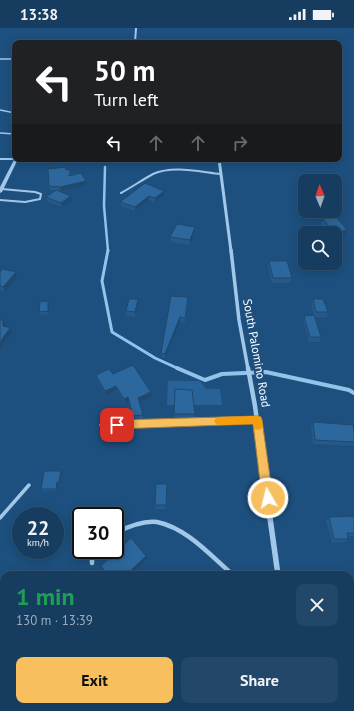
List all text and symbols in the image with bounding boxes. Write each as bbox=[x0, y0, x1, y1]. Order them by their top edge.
text: 13:38 bbox=[20, 5, 58, 24]
text: 50 m bbox=[94, 52, 155, 89]
icon: left bbox=[28, 56, 80, 108]
text: Turn left bbox=[94, 88, 159, 111]
icon: left bbox=[103, 132, 125, 154]
icon: ahead bbox=[145, 132, 167, 154]
icon: ahead bbox=[187, 132, 209, 154]
icon: right bbox=[229, 132, 251, 154]
north arrow bbox=[298, 174, 342, 218]
map controls bbox=[298, 174, 342, 270]
button: search bbox=[298, 226, 342, 270]
street label: South Palomino Road bbox=[240, 298, 274, 408]
pin bbox=[100, 408, 134, 442]
icon: arrive bbox=[106, 414, 128, 436]
position arrow bbox=[247, 477, 289, 519]
speed limit sign: 30 bbox=[72, 507, 124, 559]
text: 22 bbox=[27, 515, 49, 541]
text: km/h bbox=[27, 536, 49, 549]
text: 1 min bbox=[16, 581, 75, 612]
button: close bbox=[296, 584, 338, 626]
text: 130 m · 13:39 bbox=[16, 612, 93, 629]
button: Exit bbox=[16, 657, 173, 703]
button: Share bbox=[181, 657, 338, 703]

